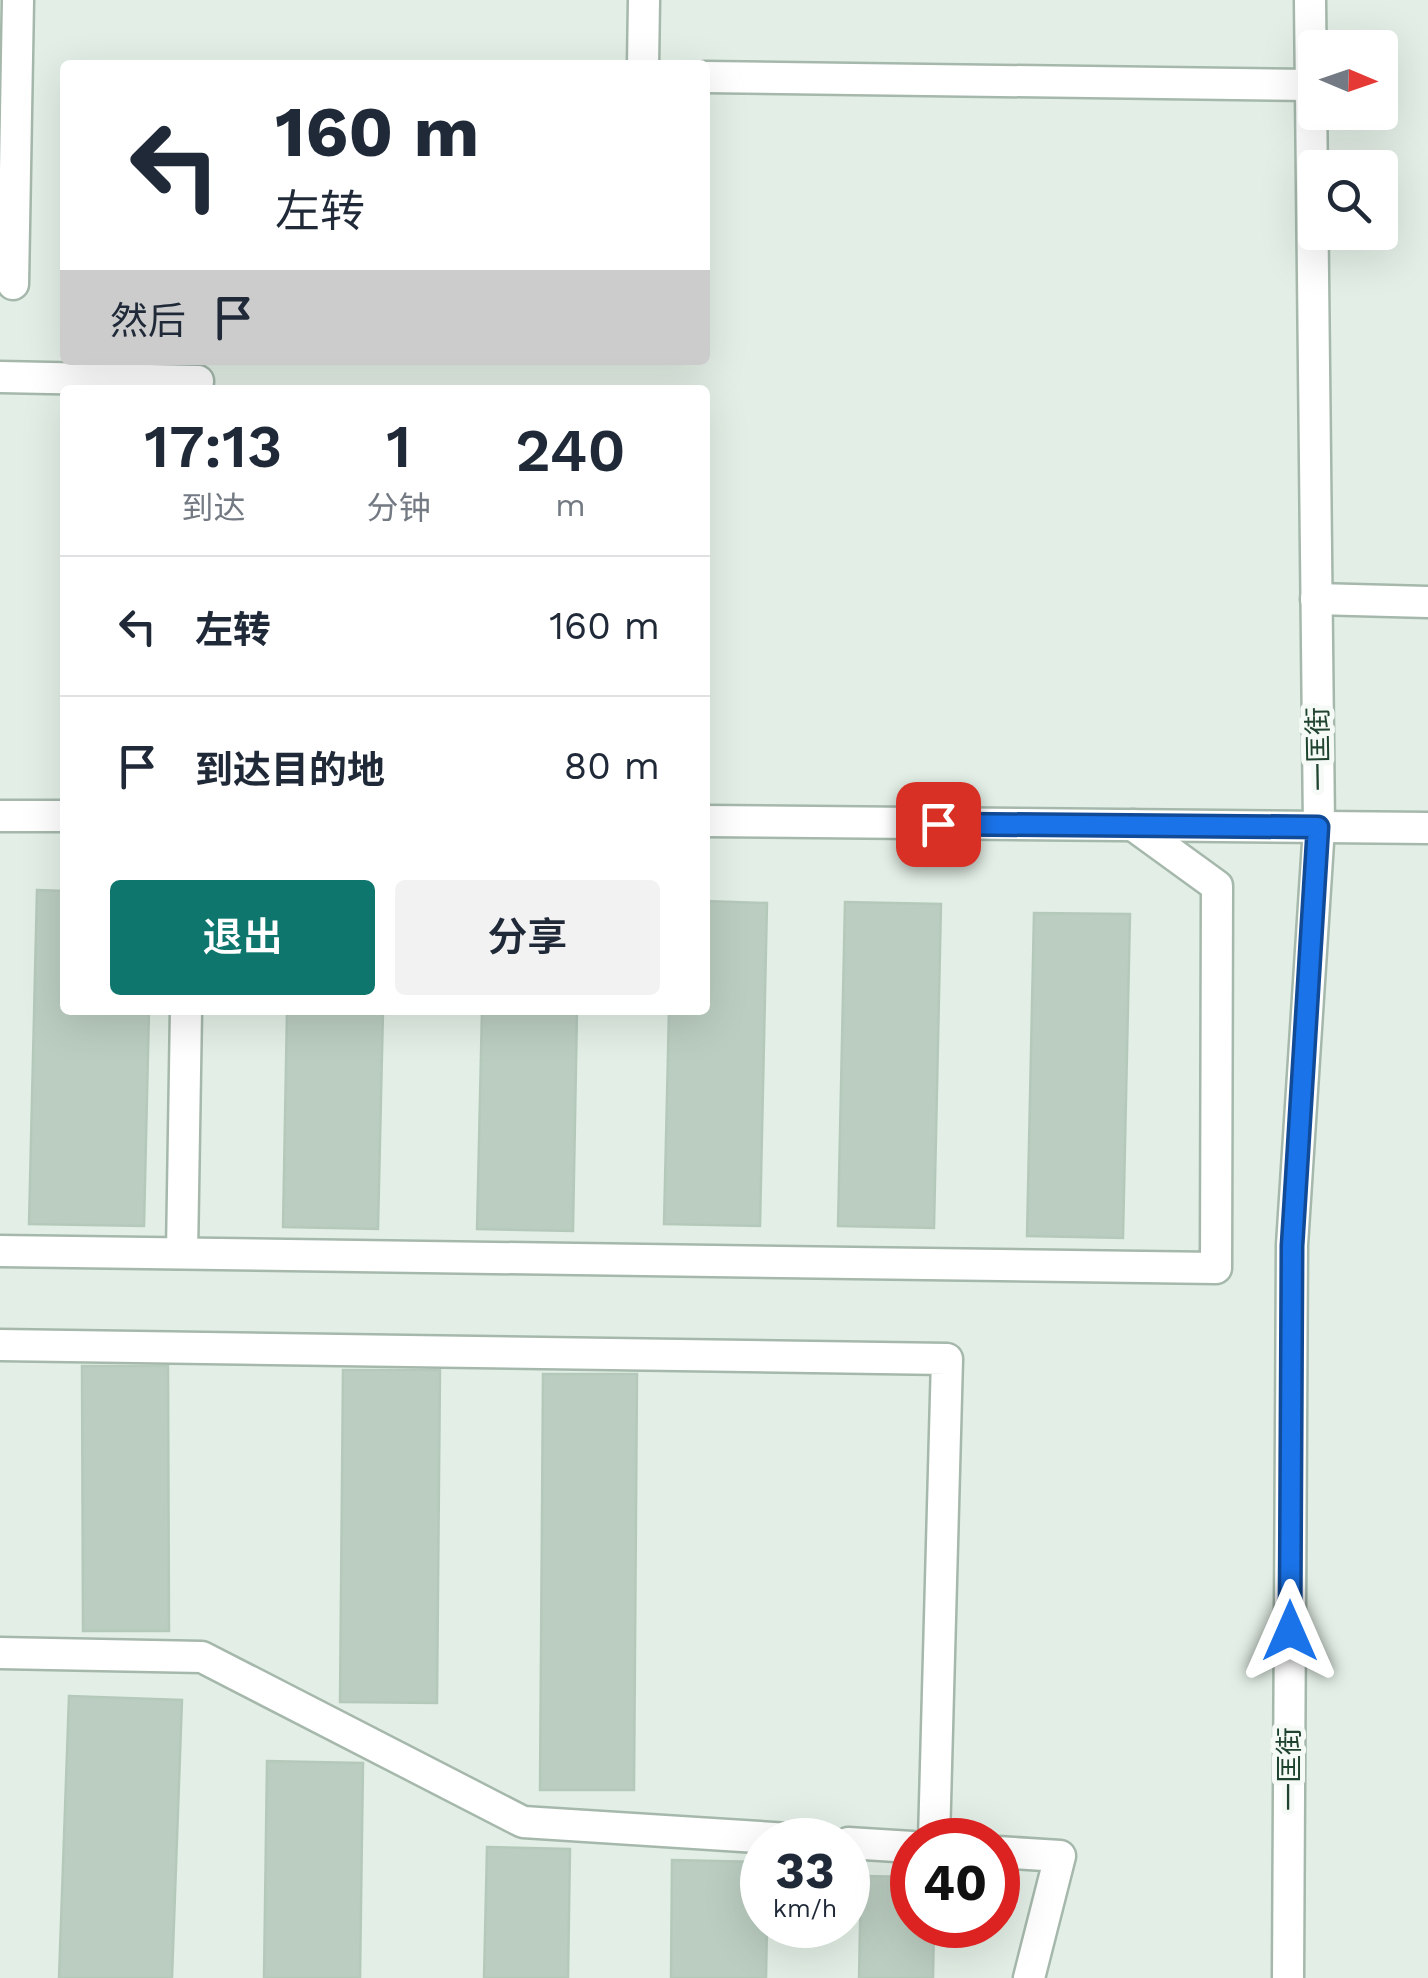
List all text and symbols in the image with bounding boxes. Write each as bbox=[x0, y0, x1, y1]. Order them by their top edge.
north arrow bbox=[1298, 30, 1398, 130]
map controls bbox=[1298, 30, 1398, 250]
text: 160 m bbox=[275, 91, 479, 173]
icon: left bbox=[110, 100, 240, 230]
button: search bbox=[1298, 150, 1398, 250]
text: 左转 bbox=[275, 185, 365, 238]
icon: arrive bbox=[206, 290, 261, 345]
text: 然后 bbox=[110, 299, 186, 343]
text: 17:13 bbox=[144, 411, 282, 482]
text: 1 bbox=[386, 411, 411, 482]
text: 240 bbox=[515, 415, 626, 486]
text: m bbox=[555, 486, 586, 524]
text: 到达 bbox=[181, 489, 245, 527]
text: 分钟 bbox=[367, 489, 431, 527]
icon: left bbox=[110, 599, 165, 654]
text: 160 m bbox=[549, 604, 660, 648]
text: 左转 bbox=[195, 608, 271, 652]
street label: 一匡街 bbox=[1301, 707, 1336, 791]
icon: arrive bbox=[110, 739, 165, 794]
text: 80 m bbox=[564, 744, 660, 788]
text: 到达目的地 bbox=[195, 748, 385, 792]
pin bbox=[896, 782, 981, 867]
icon: arrive bbox=[911, 797, 966, 852]
button: 退出 bbox=[110, 880, 375, 995]
button: 分享 bbox=[395, 880, 660, 995]
position arrow bbox=[1238, 1579, 1342, 1683]
street label: 一匡街 bbox=[1273, 1727, 1306, 1811]
speed limit sign: 40 bbox=[890, 1818, 1020, 1948]
text: 33 bbox=[775, 1841, 835, 1900]
text: km/h bbox=[773, 1894, 837, 1923]

